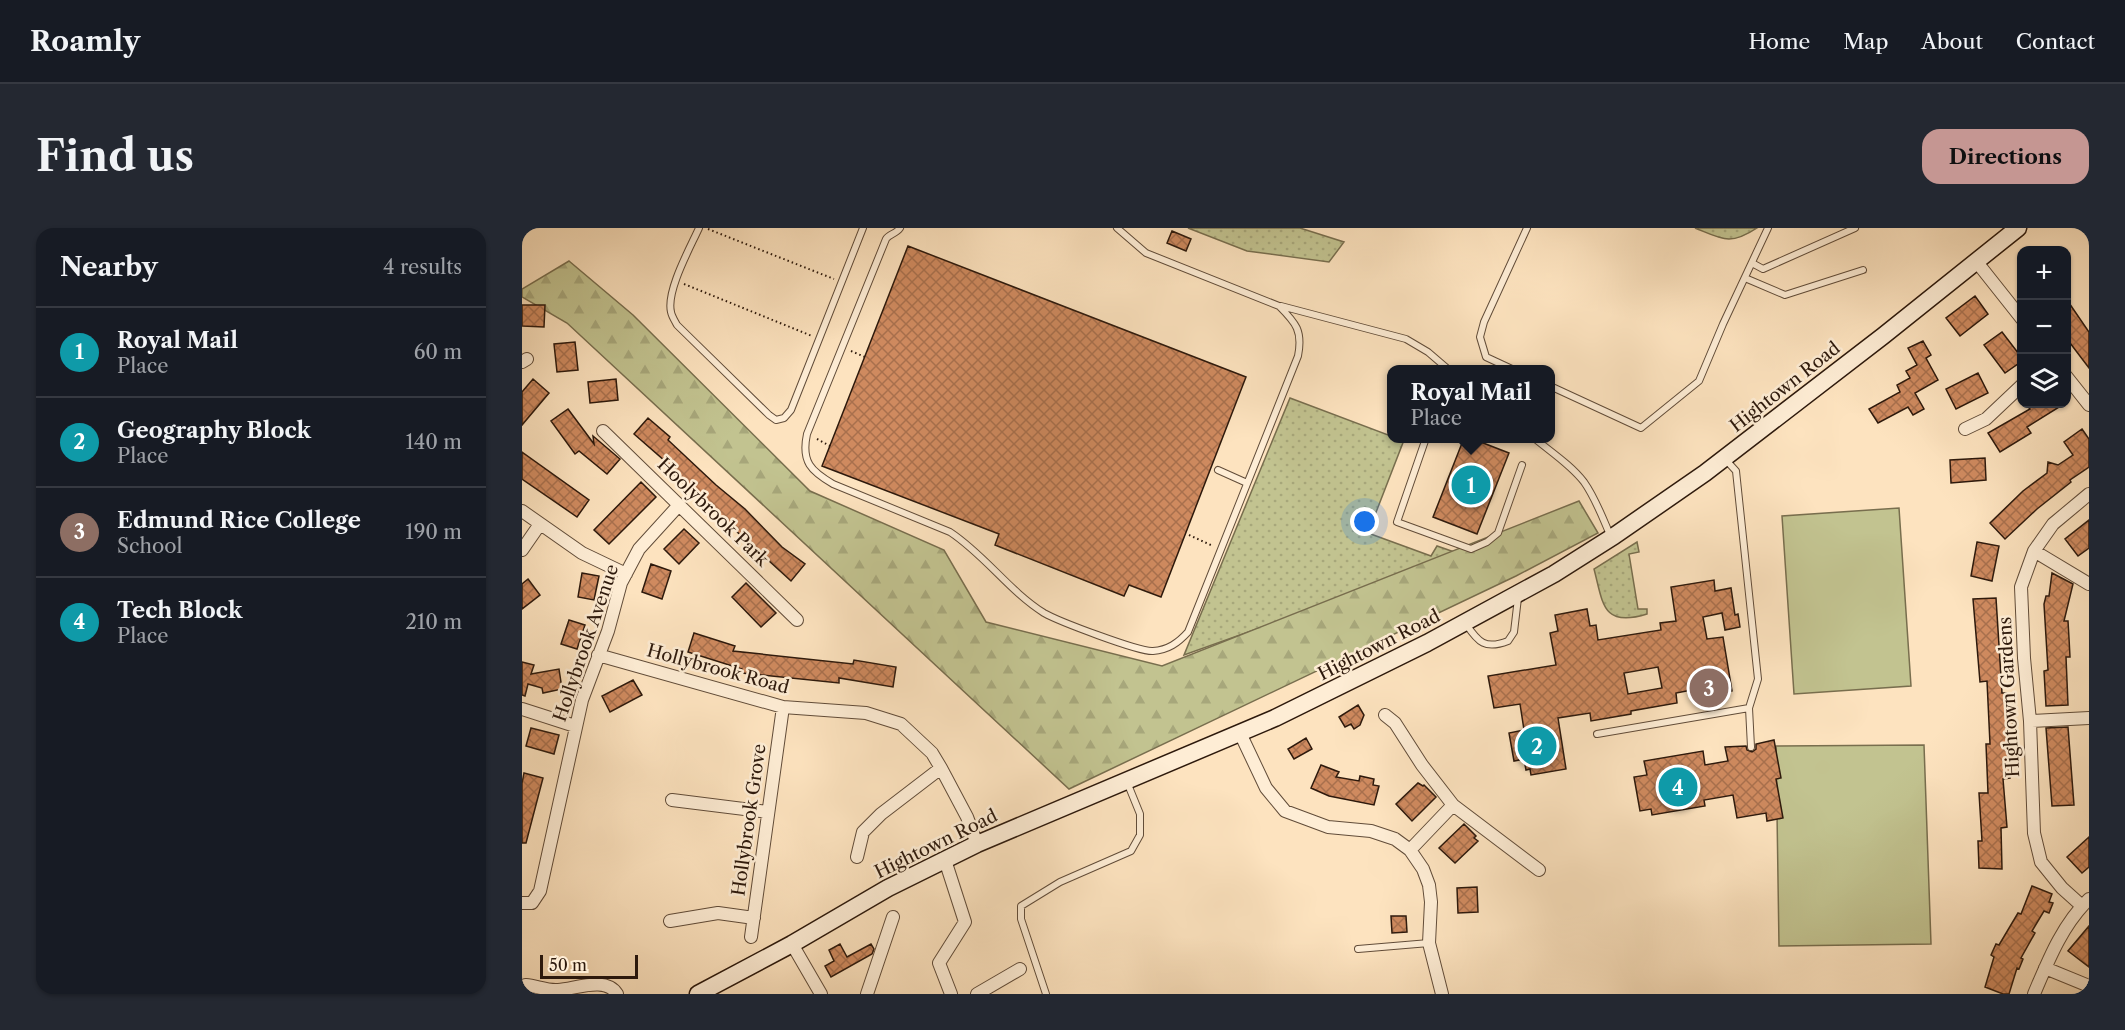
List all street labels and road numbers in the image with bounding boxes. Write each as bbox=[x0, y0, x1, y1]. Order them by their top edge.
street label: Hightown Road bbox=[1725, 337, 1845, 437]
street label: Hoolybrook Park bbox=[653, 453, 774, 572]
street label: Hollybrook Avenue bbox=[549, 561, 623, 725]
street label: Hightown Road bbox=[1314, 605, 1444, 685]
street label: Hightown Gardens bbox=[1994, 616, 2024, 778]
street label: Hollybrook Road bbox=[645, 639, 791, 699]
street label: Hollybrook Grove bbox=[727, 743, 771, 897]
street label: Hightown Road bbox=[871, 805, 1001, 883]

